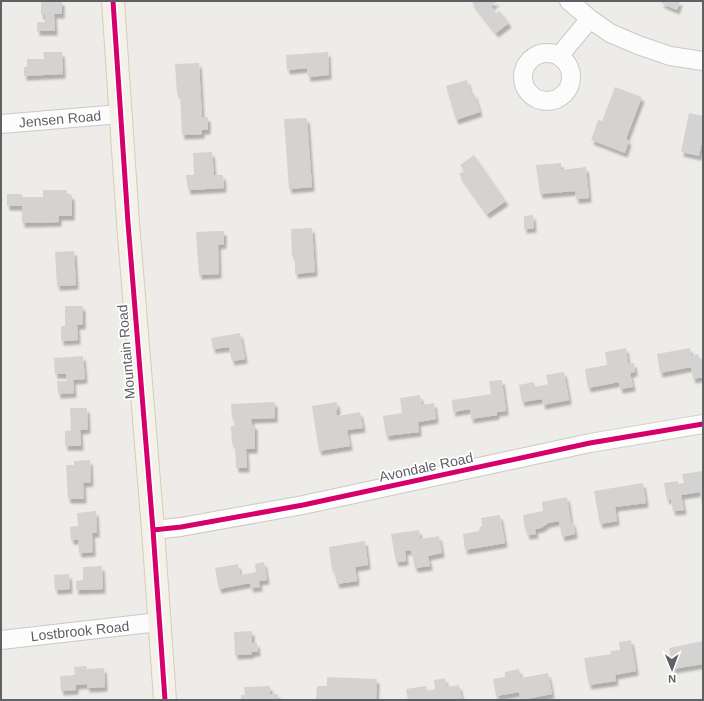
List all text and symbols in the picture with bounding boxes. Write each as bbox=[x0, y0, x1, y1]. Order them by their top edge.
street label: Jensen Road bbox=[18, 107, 102, 131]
street label: Mountain Road bbox=[114, 304, 138, 400]
street label: Avondale Road bbox=[378, 449, 474, 485]
street label: Lostbrook Road bbox=[30, 618, 130, 644]
north arrow bbox=[652, 649, 692, 689]
text: N bbox=[668, 673, 676, 685]

